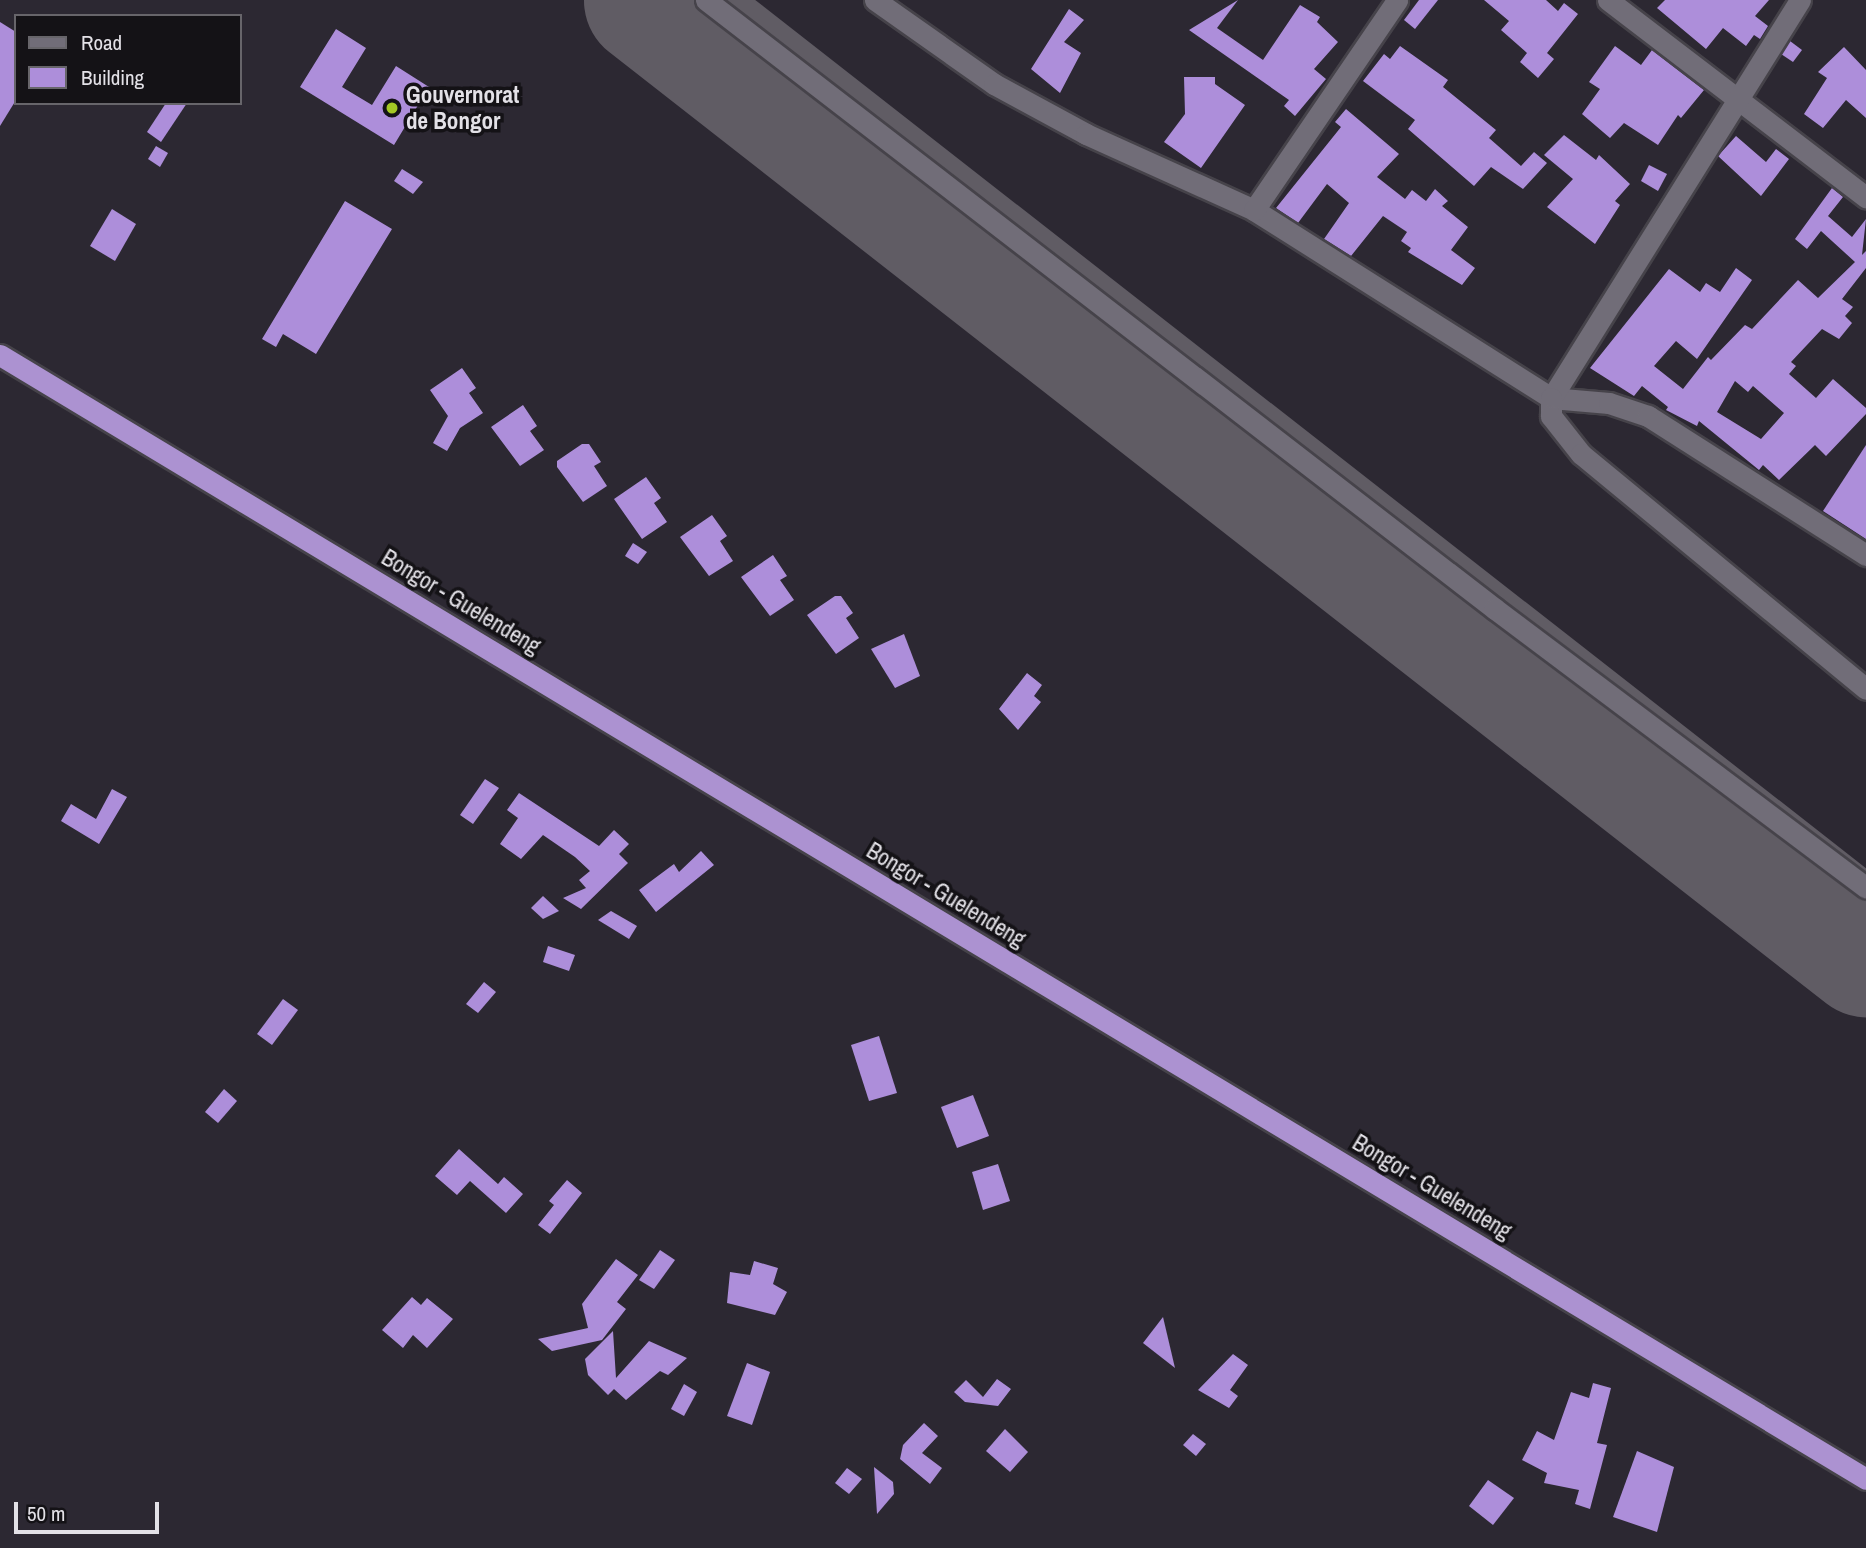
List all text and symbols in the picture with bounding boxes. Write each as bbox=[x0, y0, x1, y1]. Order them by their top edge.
legend bbox=[14, 14, 242, 105]
text: Road bbox=[81, 28, 122, 57]
text: Building bbox=[81, 63, 144, 92]
place label: Gouvernorat de Bongor bbox=[406, 81, 519, 135]
marker: Gouvernorat de Bongor bbox=[384, 100, 400, 116]
street label: Bongor - Guelendeng bbox=[377, 544, 545, 660]
street label: Bongor - Guelendeng bbox=[862, 837, 1030, 953]
street label: Bongor - Guelendeng bbox=[1348, 1129, 1516, 1245]
scale bar bbox=[18, 1488, 163, 1532]
text: 50 m bbox=[27, 1499, 65, 1528]

